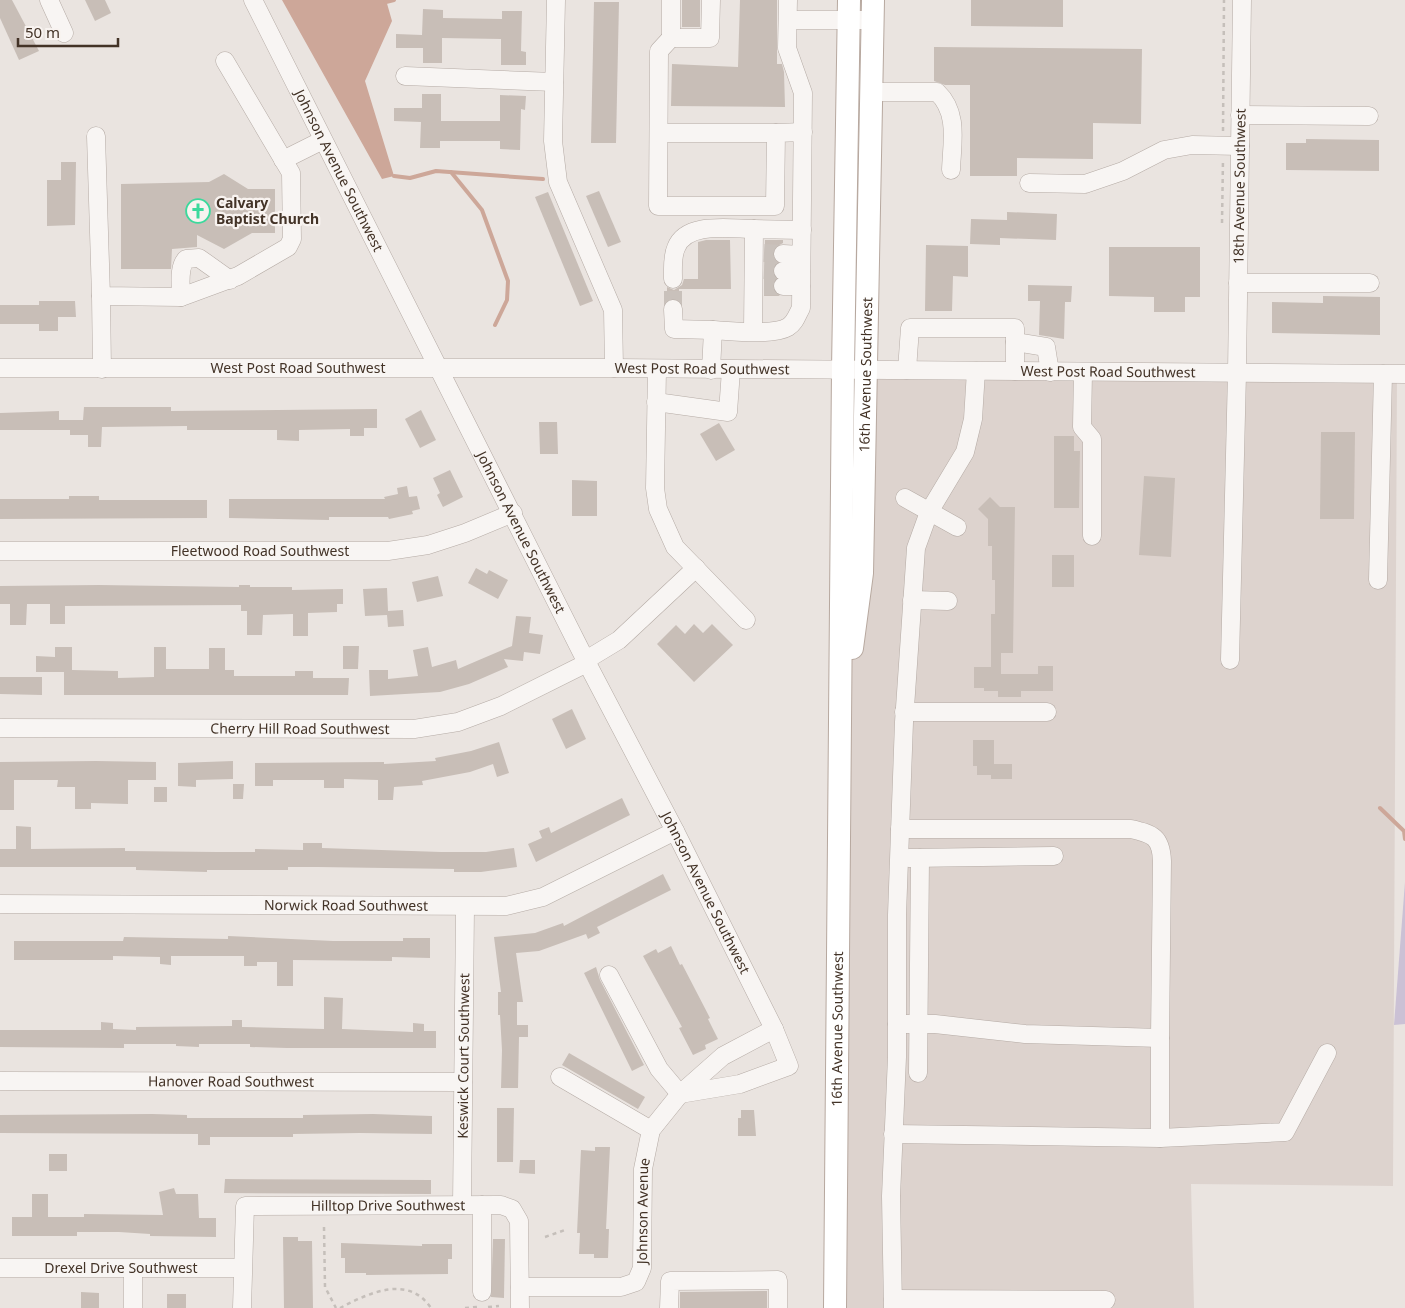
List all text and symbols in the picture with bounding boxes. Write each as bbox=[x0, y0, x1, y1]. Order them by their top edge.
scale bar bbox=[18, 15, 118, 47]
text: 50 m bbox=[25, 22, 60, 42]
street label: Johnson Avenue Southwest bbox=[290, 84, 388, 255]
street label: 18th Avenue Southwest bbox=[1228, 108, 1250, 264]
place label: Calvary Baptist Church bbox=[216, 193, 319, 228]
church icon: Calvary Baptist Church bbox=[185, 198, 211, 224]
street label: 16th Avenue Southwest bbox=[854, 297, 876, 453]
street label: West Post Road Southwest bbox=[210, 358, 386, 377]
street label: West Post Road Southwest bbox=[614, 358, 790, 378]
street label: West Post Road Southwest bbox=[1020, 361, 1196, 381]
street label: Johnson Avenue Southwest bbox=[472, 446, 570, 616]
street label: Fleetwood Road Southwest bbox=[171, 541, 349, 560]
street label: Cherry Hill Road Southwest bbox=[210, 719, 390, 738]
street label: Johnson Avenue Southwest bbox=[657, 806, 755, 977]
street label: Norwick Road Southwest bbox=[264, 895, 428, 915]
street label: 16th Avenue Southwest bbox=[827, 951, 847, 1107]
street label: Keswick Court Southwest bbox=[453, 973, 473, 1139]
street label: Hanover Road Southwest bbox=[148, 1071, 314, 1091]
street label: Johnson Avenue bbox=[632, 1156, 654, 1266]
street label: Hilltop Drive Southwest bbox=[311, 1195, 465, 1215]
street label: Drexel Drive Southwest bbox=[44, 1258, 198, 1277]

